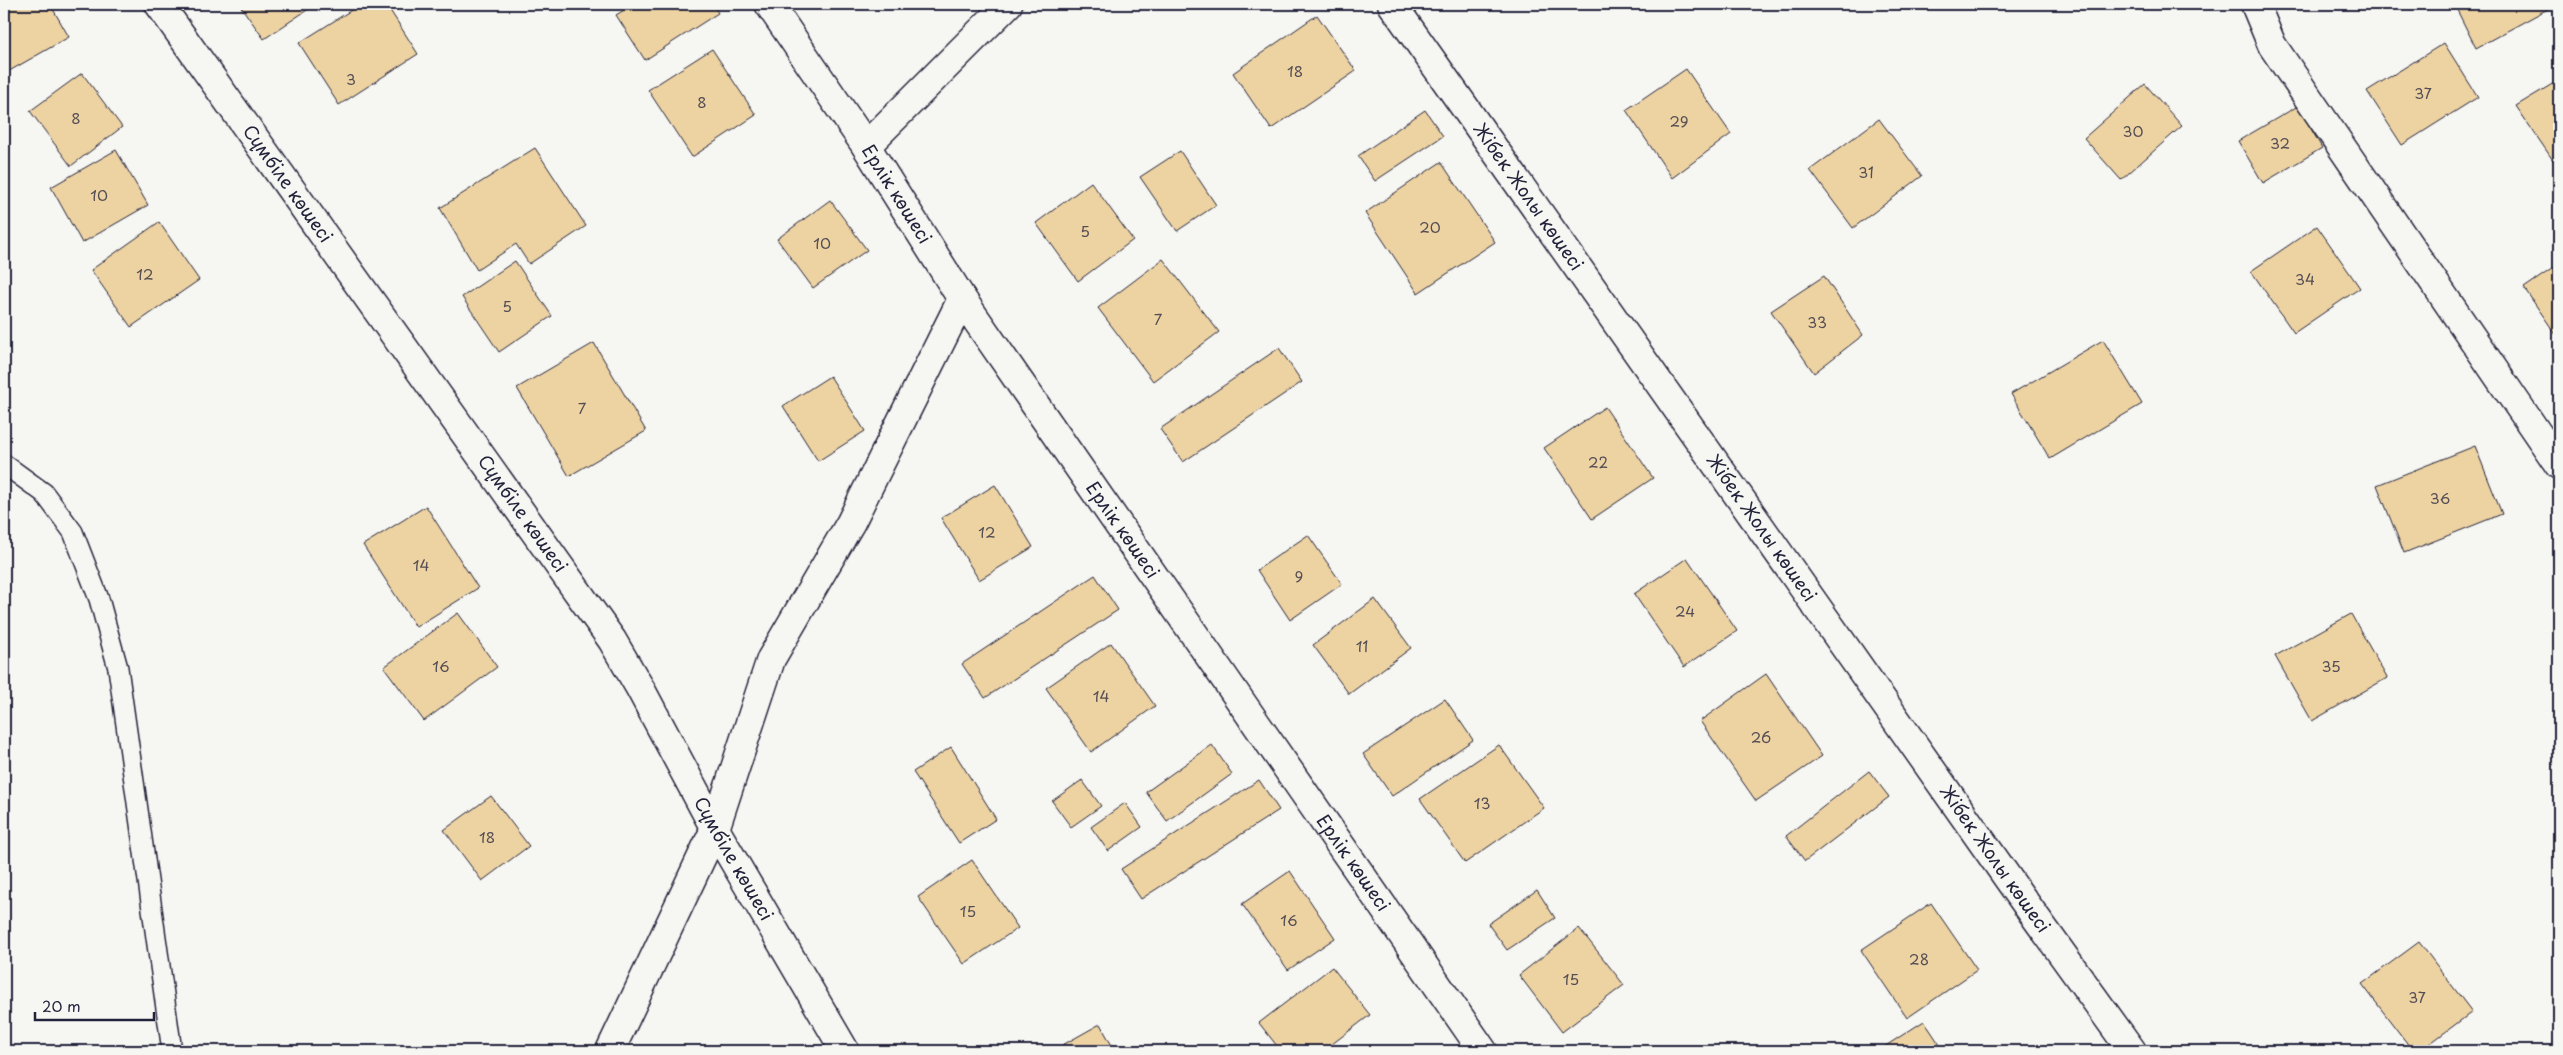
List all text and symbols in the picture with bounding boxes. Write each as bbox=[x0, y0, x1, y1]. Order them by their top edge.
house number: 18 bbox=[1287, 59, 1303, 82]
house number: 3 bbox=[346, 67, 356, 90]
house number: 37 bbox=[2414, 81, 2432, 104]
house number: 8 bbox=[697, 90, 707, 113]
house number: 8 bbox=[71, 106, 81, 129]
house number: 29 bbox=[1669, 109, 1689, 132]
street label: Жібек Жолы көшесі bbox=[1467, 116, 1591, 276]
street label: Сүмбіле көшесі bbox=[237, 119, 340, 248]
house number: 30 bbox=[2123, 119, 2143, 142]
house number: 32 bbox=[2270, 131, 2290, 154]
street label: Ерлік көшесі bbox=[856, 139, 939, 249]
house number: 31 bbox=[1858, 160, 1874, 183]
house number: 10 bbox=[90, 183, 108, 206]
house number: 20 bbox=[1419, 215, 1441, 238]
house number: 5 bbox=[1080, 219, 1090, 242]
house number: 10 bbox=[813, 231, 831, 254]
house number: 12 bbox=[136, 262, 154, 285]
house number: 34 bbox=[2295, 267, 2315, 290]
house number: 5 bbox=[502, 294, 512, 317]
house number: 7 bbox=[1154, 307, 1163, 330]
house number: 33 bbox=[1807, 310, 1827, 333]
house number: 7 bbox=[578, 396, 587, 419]
street label: Жібек Жолы көшесі bbox=[1701, 448, 1824, 607]
street label: Сүмбіле көшесі bbox=[472, 449, 575, 578]
house number: 22 bbox=[1588, 450, 1608, 473]
street label: Ерлік көшесі bbox=[1080, 475, 1167, 584]
house number: 36 bbox=[2430, 486, 2450, 509]
house number: 12 bbox=[978, 520, 996, 543]
house number: 14 bbox=[413, 553, 429, 576]
house number: 9 bbox=[1295, 564, 1303, 587]
house number: 24 bbox=[1675, 599, 1695, 622]
house number: 11 bbox=[1356, 634, 1368, 657]
house number: 16 bbox=[432, 654, 450, 677]
house number: 35 bbox=[2321, 654, 2341, 677]
house number: 14 bbox=[1093, 684, 1109, 707]
house number: 26 bbox=[1751, 725, 1771, 748]
street label: Жібек Жолы көшесі bbox=[1934, 779, 2057, 938]
street label: Сүмбіле көшесі bbox=[688, 791, 781, 925]
house number: 13 bbox=[1474, 791, 1490, 814]
street label: Ерлік көшесі bbox=[1311, 808, 1397, 916]
house number: 18 bbox=[479, 825, 495, 848]
house number: 15 bbox=[960, 899, 976, 922]
house number: 16 bbox=[1280, 908, 1298, 931]
house number: 28 bbox=[1909, 947, 1929, 970]
house number: 15 bbox=[1563, 967, 1579, 990]
house number: 37 bbox=[2408, 985, 2426, 1008]
scale bar bbox=[35, 990, 154, 1022]
text: 20 m bbox=[42, 994, 81, 1017]

